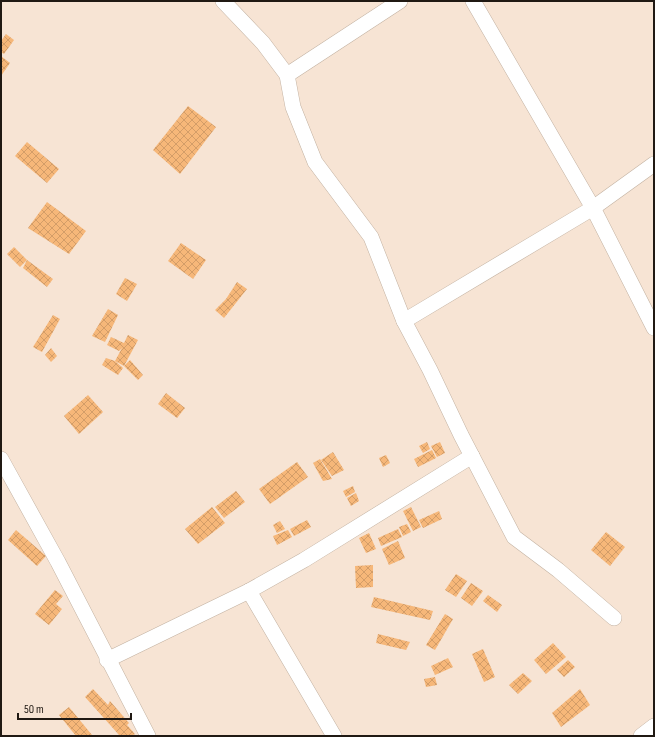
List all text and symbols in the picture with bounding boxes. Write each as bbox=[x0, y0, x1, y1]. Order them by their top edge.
scale bar bbox=[18, 695, 131, 721]
text: 50 m bbox=[24, 702, 44, 717]

